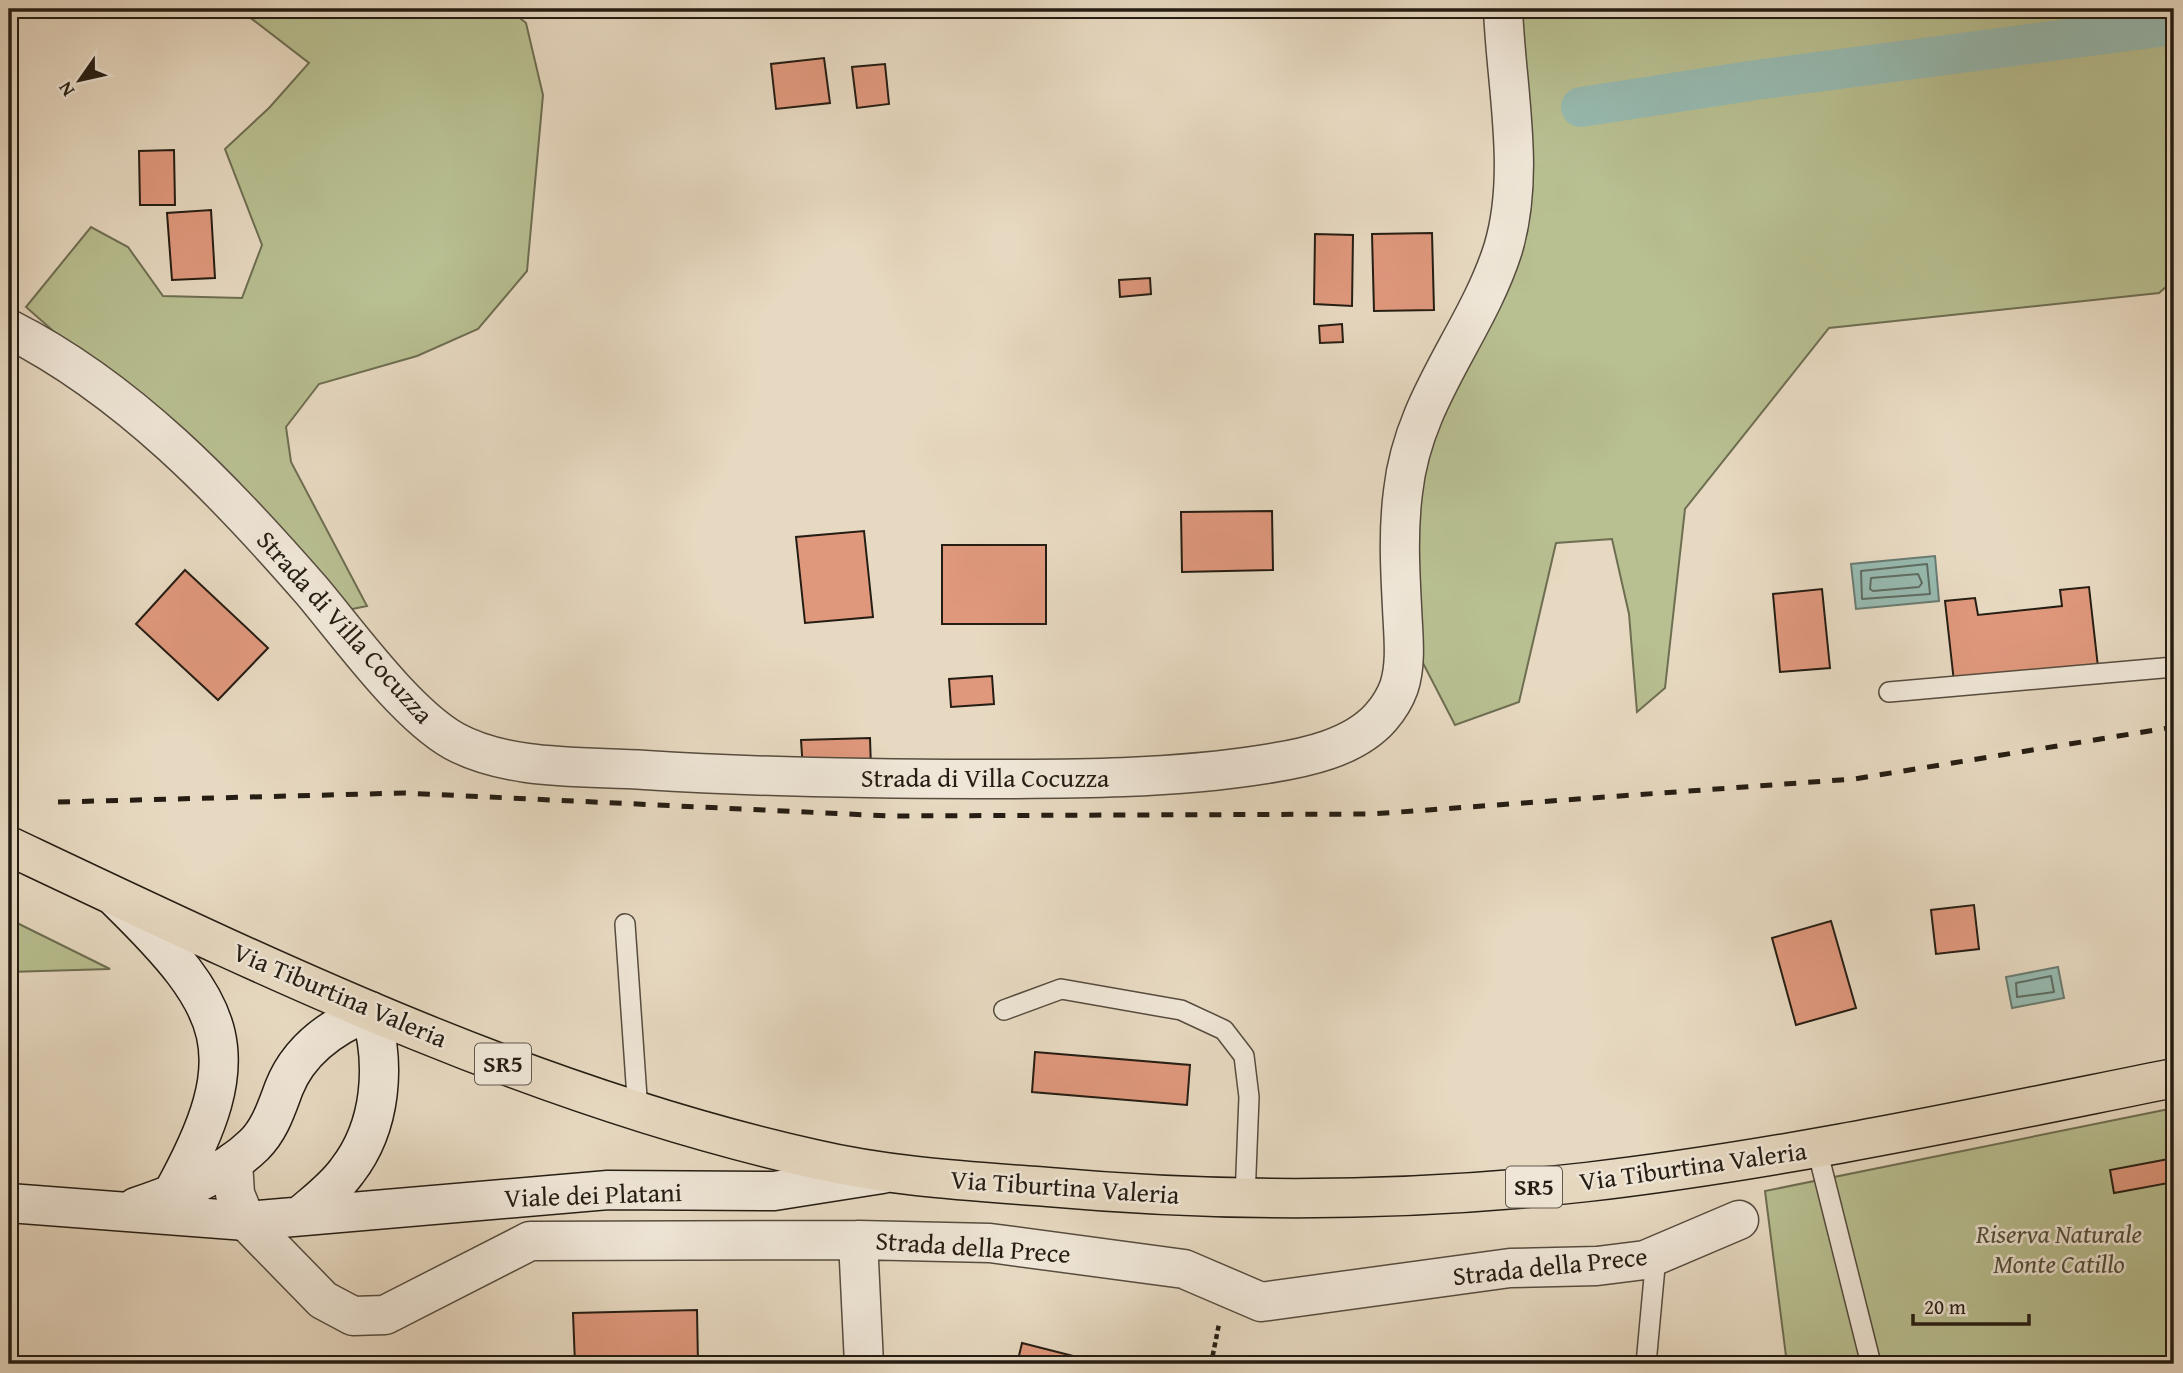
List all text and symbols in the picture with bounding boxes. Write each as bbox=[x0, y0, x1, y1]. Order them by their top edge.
north arrow bbox=[46, 46, 116, 116]
text: N bbox=[51, 76, 81, 103]
street label: Strada di Villa Cocuzza bbox=[248, 521, 443, 733]
street label: Strada di Villa Cocuzza bbox=[861, 758, 1110, 797]
street label: Via Tiburtina Valeria bbox=[227, 932, 454, 1058]
road number: SR5 bbox=[475, 1044, 531, 1084]
street label: Via Tiburtina Valeria bbox=[1577, 1130, 1810, 1201]
street label: Via Tiburtina Valeria bbox=[949, 1159, 1181, 1214]
road number: SR5 bbox=[1506, 1167, 1562, 1208]
street label: Viale dei Platani bbox=[503, 1172, 683, 1217]
park label: Riserva Naturale Monte Catillo bbox=[1975, 1214, 2142, 1283]
street label: Strada della Prece bbox=[874, 1220, 1072, 1273]
street label: Strada della Prece bbox=[1451, 1236, 1649, 1295]
scale bar bbox=[1913, 1282, 2029, 1326]
text: 20 m bbox=[1924, 1291, 1966, 1322]

